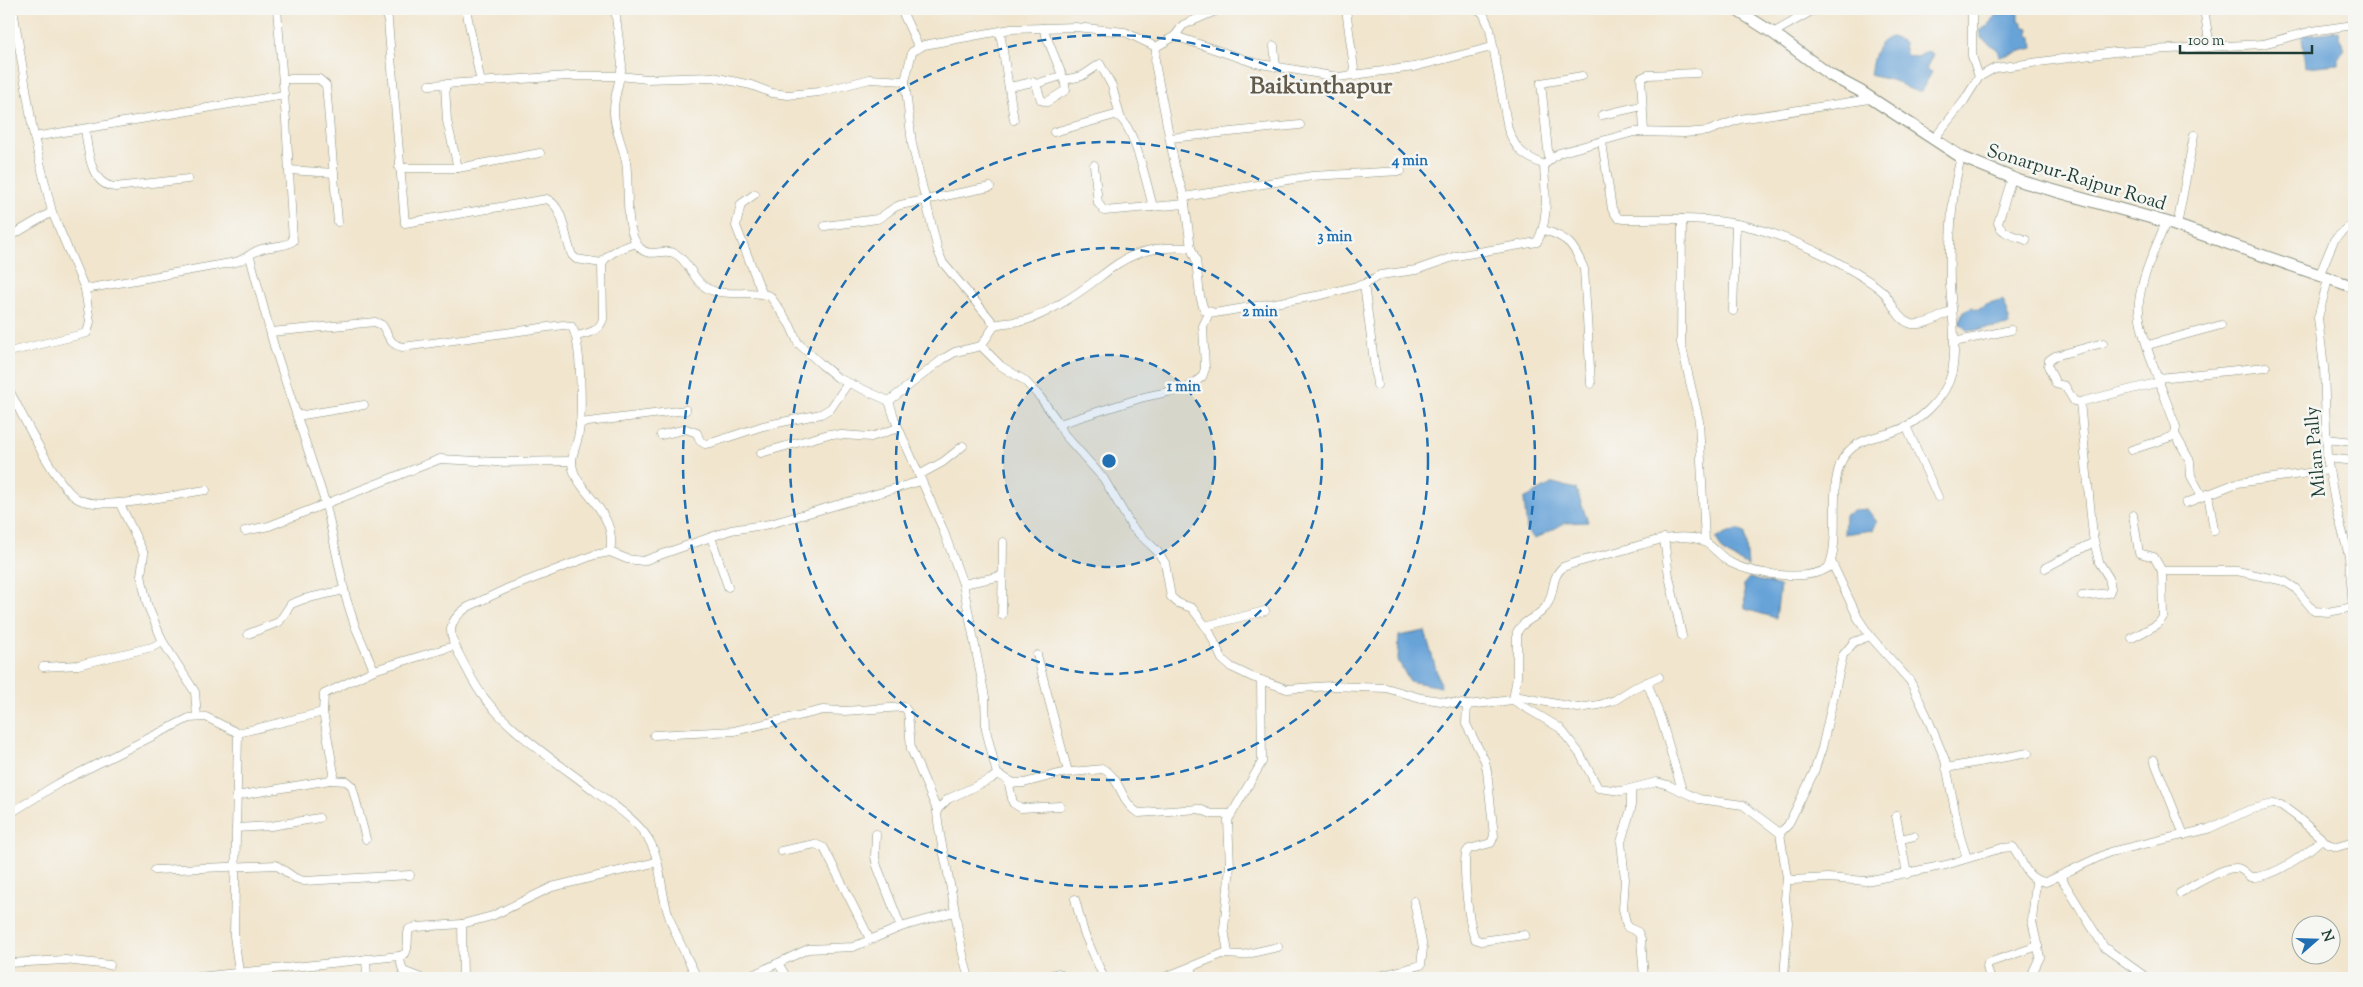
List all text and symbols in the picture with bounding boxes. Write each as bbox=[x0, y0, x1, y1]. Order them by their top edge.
scale bar bbox=[2180, 22, 2313, 54]
text: 100 m bbox=[2188, 31, 2225, 52]
district label: Baikunthapur bbox=[1250, 70, 1393, 104]
street label: Sonarpur-Rajpur Road bbox=[1983, 138, 2170, 219]
text: 4 min bbox=[1391, 151, 1428, 172]
text: 3 min bbox=[1318, 227, 1353, 248]
text: 2 min bbox=[1242, 302, 1278, 323]
text: 1 min bbox=[1167, 377, 1201, 398]
street label: Milan Pally bbox=[2299, 405, 2334, 498]
centre of rings bbox=[1100, 452, 1118, 470]
north arrow bbox=[2290, 914, 2340, 964]
text: N bbox=[2315, 928, 2338, 945]

